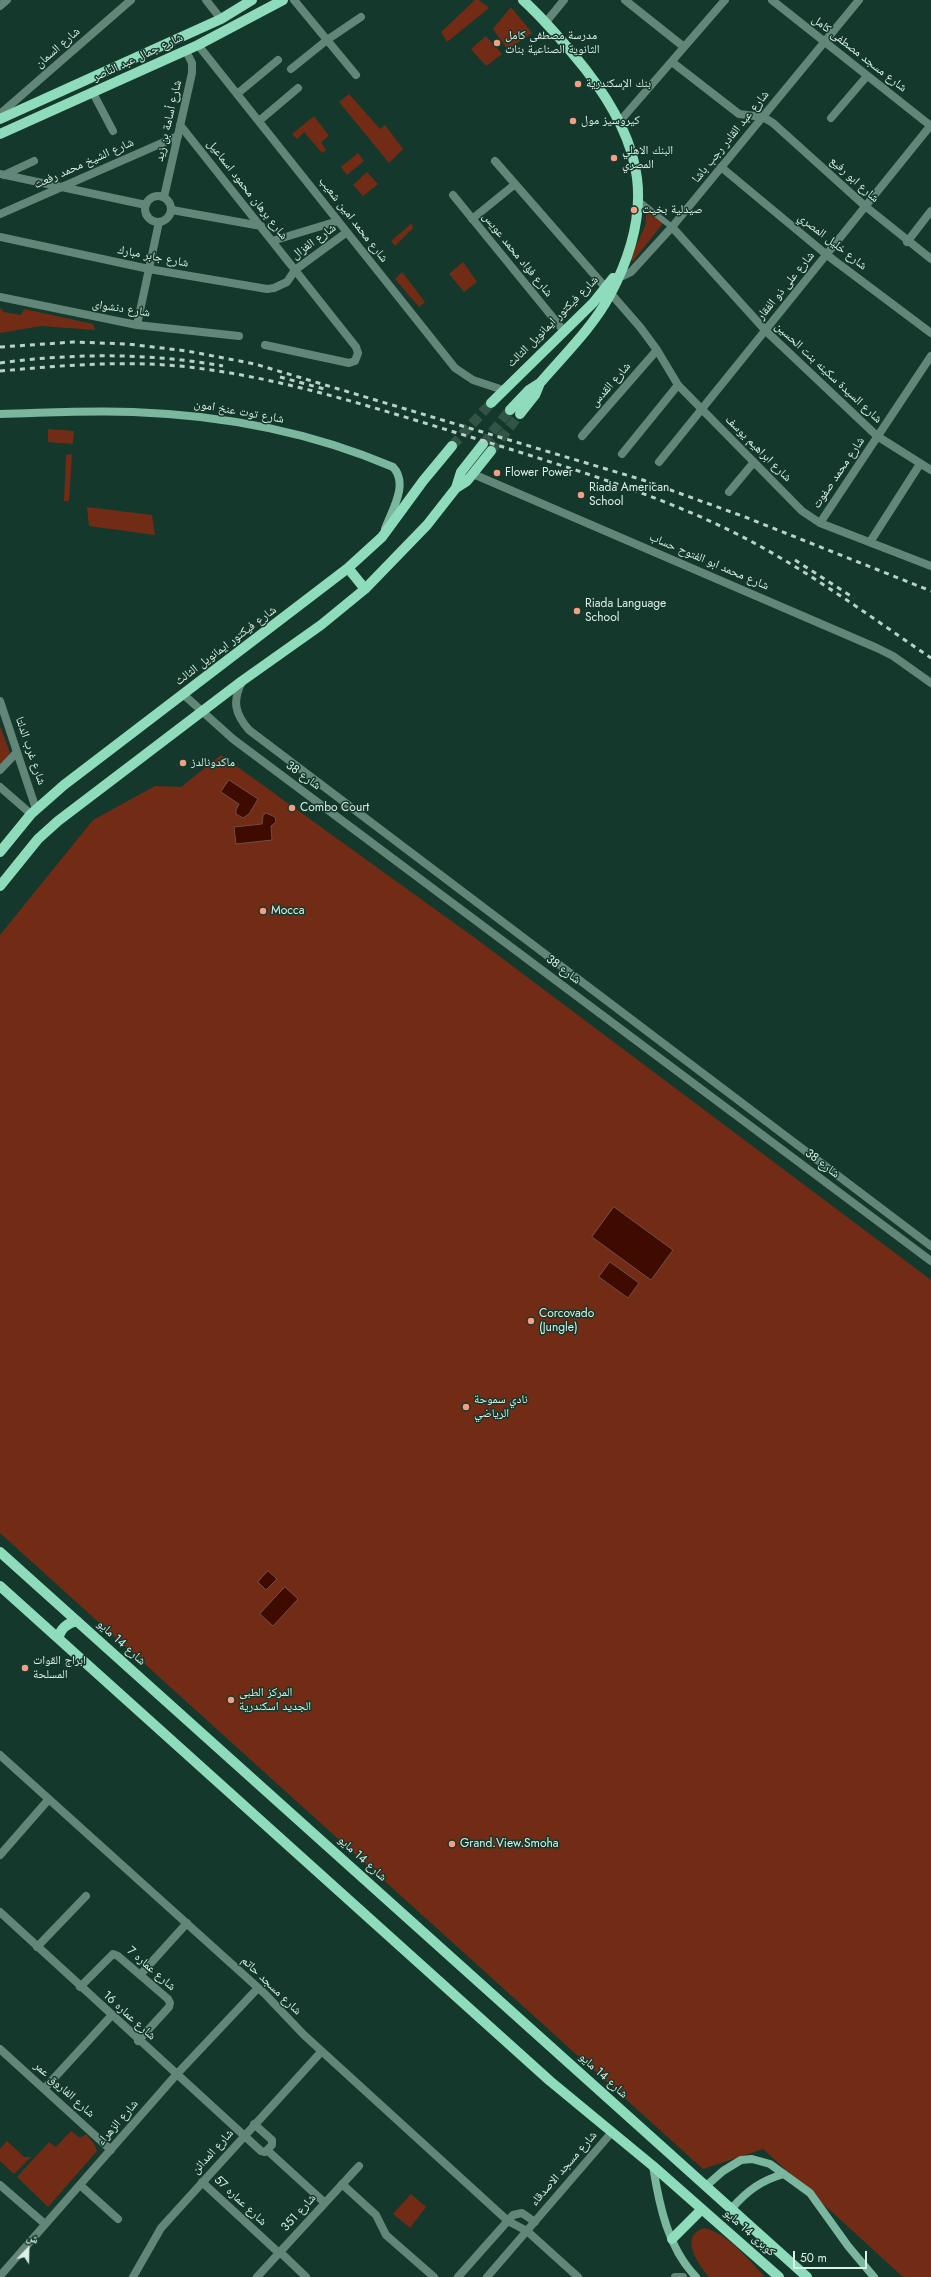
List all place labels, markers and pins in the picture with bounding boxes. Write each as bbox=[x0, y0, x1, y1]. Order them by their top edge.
place label: مدرسة مصطفى كامل الثانوية الصناعية بنات bbox=[505, 29, 600, 57]
marker: مدرسة مصطفى كامل الثانوية الصناعية بنات bbox=[492, 38, 502, 48]
place label: بنك الإسكندرية bbox=[586, 77, 651, 91]
marker: بنك الإسكندرية bbox=[573, 79, 583, 89]
place label: كيروسيز مول bbox=[581, 114, 640, 128]
marker: كيروسيز مول bbox=[568, 116, 578, 126]
place label: البنك الاهلي المصري bbox=[622, 144, 673, 172]
marker: البنك الاهلي المصري bbox=[609, 153, 619, 163]
place label: صيدلية بخيت bbox=[642, 203, 703, 217]
marker: صيدلية بخيت bbox=[629, 205, 639, 215]
place label: Flower Power bbox=[505, 466, 573, 480]
marker: Flower Power bbox=[492, 468, 502, 478]
place label: Riada American School bbox=[589, 481, 669, 509]
marker: Riada American School bbox=[576, 490, 586, 500]
place label: Riada Language School bbox=[585, 597, 666, 625]
marker: Riada Language School bbox=[572, 606, 582, 616]
place label: ماكدونالدز bbox=[191, 756, 235, 770]
marker: ماكدونالدز bbox=[178, 758, 188, 768]
place label: Combo Court bbox=[300, 801, 369, 815]
marker: Combo Court bbox=[287, 803, 297, 813]
place label: Mocca bbox=[271, 904, 305, 918]
marker: Mocca bbox=[258, 906, 268, 916]
place label: Corcovado (Jungle) bbox=[539, 1307, 594, 1335]
marker: Corcovado (Jungle) bbox=[526, 1316, 536, 1326]
place label: نادي سموحة الرياضي bbox=[474, 1393, 528, 1421]
marker: نادي سموحة الرياضي bbox=[461, 1402, 471, 1412]
place label: ابراج القوات المسلحة bbox=[33, 1654, 86, 1682]
marker: ابراج القوات المسلحة bbox=[20, 1663, 30, 1673]
place label: المركز الطبى الجديد اسكندرية bbox=[239, 1686, 311, 1714]
marker: المركز الطبى الجديد اسكندرية bbox=[226, 1695, 236, 1705]
place label: Grand.View.Smoha bbox=[460, 1837, 559, 1851]
marker: Grand.View.Smoha bbox=[447, 1839, 457, 1849]

